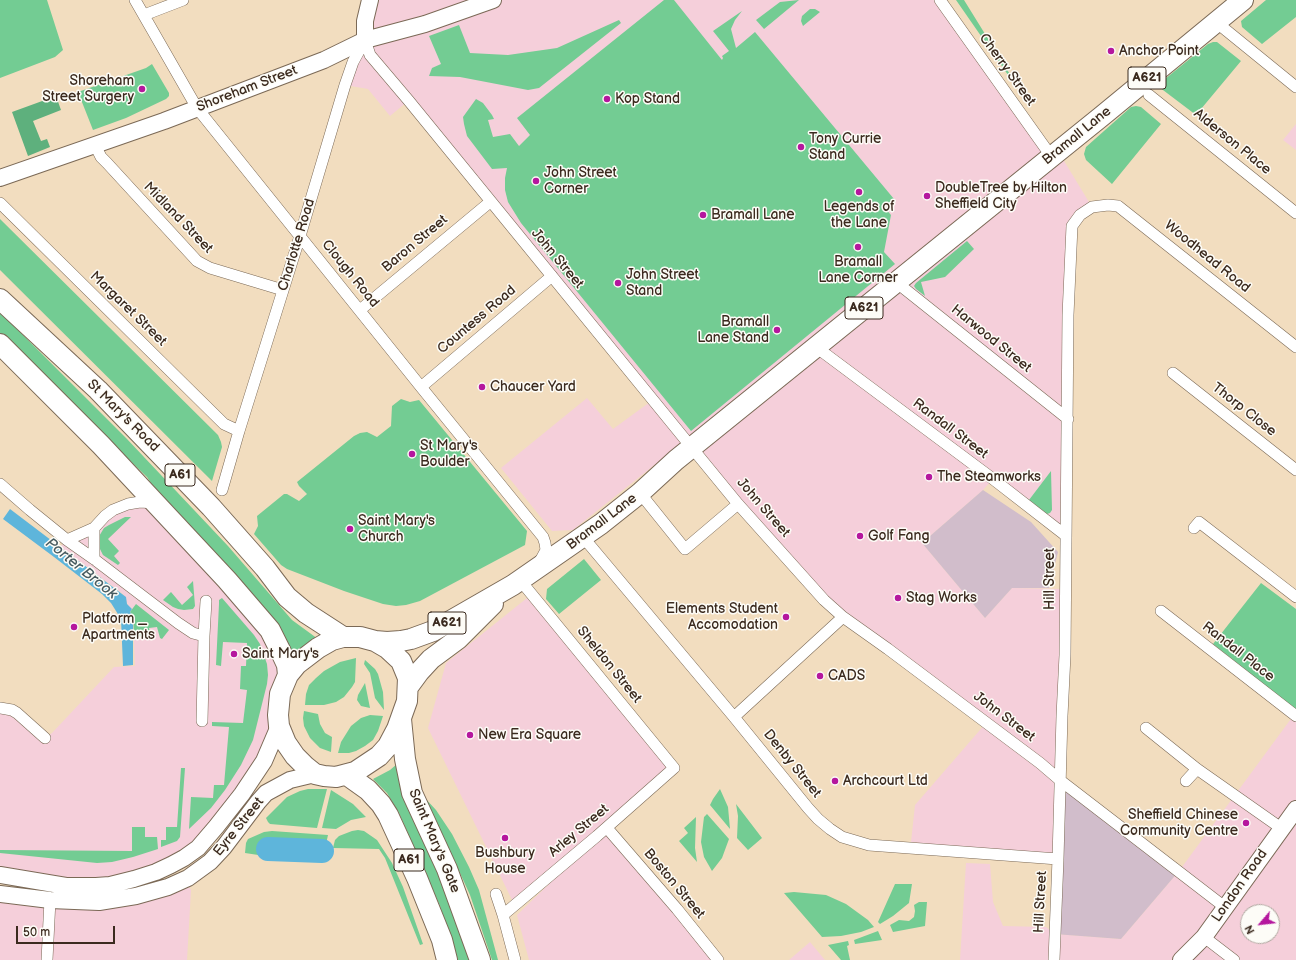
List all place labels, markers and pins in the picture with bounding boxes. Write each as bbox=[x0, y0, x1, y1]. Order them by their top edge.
place label: Anchor Point bbox=[1119, 43, 1199, 59]
marker: Anchor Point bbox=[1106, 46, 1116, 56]
place label: Shoreham Street Surgery bbox=[42, 73, 134, 106]
marker: Shoreham Street Surgery bbox=[137, 84, 147, 94]
place label: Kop Stand bbox=[615, 91, 680, 107]
marker: Kop Stand bbox=[602, 94, 612, 104]
place label: Tony Currie Stand bbox=[809, 131, 881, 164]
marker: Tony Currie Stand bbox=[796, 142, 806, 152]
place label: John Street Corner bbox=[544, 165, 617, 198]
marker: John Street Corner bbox=[531, 176, 541, 186]
place label: DoubleTree by Hilton Sheffield City bbox=[935, 180, 1067, 212]
marker: Legends of the Lane bbox=[854, 187, 864, 197]
marker: DoubleTree by Hilton Sheffield City bbox=[922, 191, 932, 201]
place label: Legends of the Lane bbox=[823, 199, 895, 232]
place label: Bramall Lane bbox=[711, 207, 795, 223]
marker: Bramall Lane bbox=[698, 210, 708, 220]
marker: Bramall Lane Corner bbox=[853, 242, 863, 252]
place label: Bramall Lane Corner bbox=[818, 254, 898, 286]
place label: John Street Stand bbox=[626, 267, 699, 300]
marker: John Street Stand bbox=[613, 278, 623, 288]
place label: Bramall Lane Stand bbox=[697, 314, 769, 346]
marker: Bramall Lane Stand bbox=[772, 325, 782, 335]
place label: Chaucer Yard bbox=[490, 379, 576, 395]
marker: Chaucer Yard bbox=[477, 382, 487, 392]
place label: St Mary's Boulder bbox=[420, 438, 478, 470]
marker: St Mary's Boulder bbox=[407, 449, 417, 459]
place label: The Steamworks bbox=[937, 469, 1041, 485]
marker: The Steamworks bbox=[924, 472, 934, 482]
place label: Saint Mary's Church bbox=[358, 513, 435, 546]
marker: Saint Mary's Church bbox=[345, 524, 355, 534]
place label: Golf Fang bbox=[868, 528, 930, 544]
marker: Golf Fang bbox=[855, 531, 865, 541]
place label: Stag Works bbox=[906, 590, 977, 606]
marker: Stag Works bbox=[893, 593, 903, 603]
place label: Elements Student Accomodation bbox=[666, 601, 778, 634]
place label: Platform _ Apartments bbox=[82, 611, 155, 644]
marker: Elements Student Accomodation bbox=[781, 612, 791, 622]
marker: Platform _ Apartments bbox=[69, 622, 79, 632]
place label: Saint Mary's bbox=[242, 646, 319, 662]
marker: Saint Mary's bbox=[229, 649, 239, 659]
place label: CADS bbox=[828, 668, 865, 684]
marker: CADS bbox=[815, 671, 825, 681]
place label: New Era Square bbox=[478, 727, 581, 743]
marker: New Era Square bbox=[465, 730, 475, 740]
place label: Archcourt Ltd bbox=[843, 773, 928, 789]
marker: Archcourt Ltd bbox=[830, 776, 840, 786]
place label: Sheffield Chinese Community Centre bbox=[1120, 807, 1238, 840]
marker: Sheffield Chinese Community Centre bbox=[1241, 818, 1251, 828]
marker: Bushbury House bbox=[500, 833, 510, 843]
place label: Bushbury House bbox=[475, 845, 535, 878]

